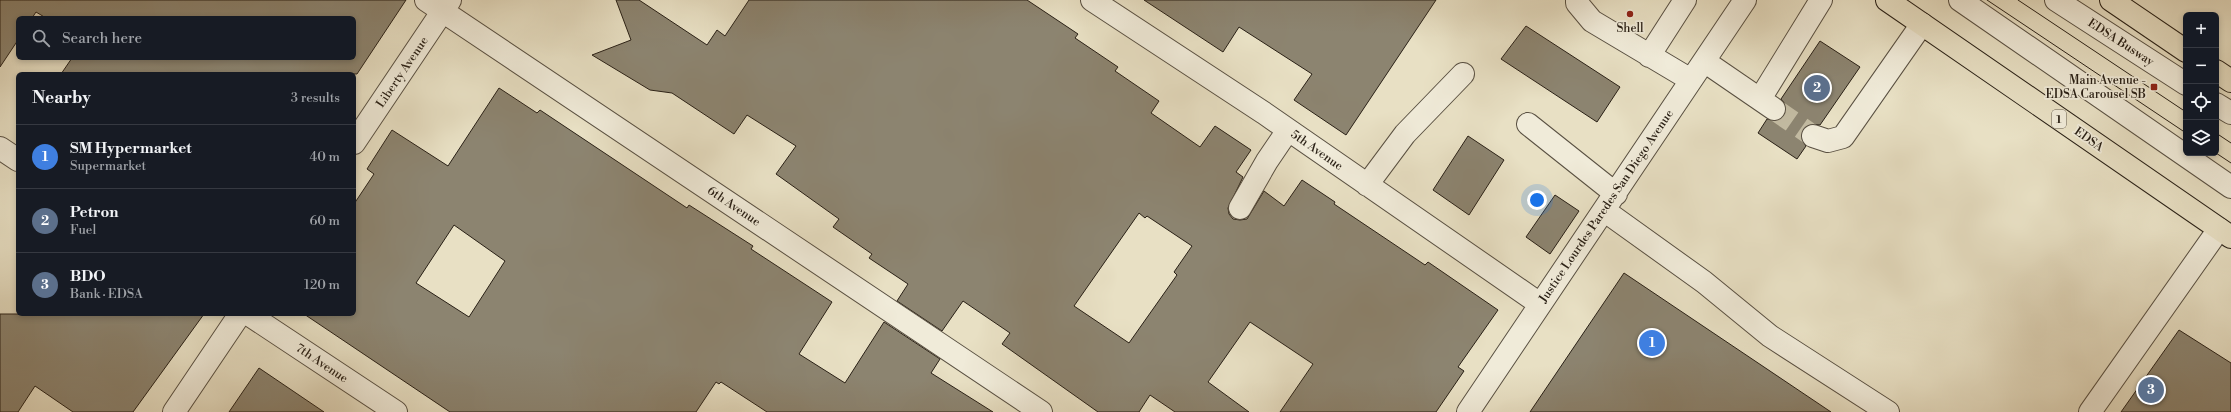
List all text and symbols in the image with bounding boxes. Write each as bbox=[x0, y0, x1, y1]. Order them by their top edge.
marker: Shell bbox=[1625, 9, 1635, 19]
map controls bbox=[2183, 12, 2219, 156]
button: + bbox=[2183, 12, 2219, 48]
street label: EDSA Busway bbox=[2085, 15, 2157, 69]
search box bbox=[16, 16, 356, 60]
place label: Shell bbox=[1616, 21, 1644, 36]
icon: search bbox=[30, 27, 52, 49]
text: Search here bbox=[62, 29, 142, 48]
street label: Liberty Avenue bbox=[373, 34, 432, 111]
button: − bbox=[2183, 48, 2219, 84]
pin: 2 bbox=[1804, 73, 1830, 103]
place label: Main Avenue - EDSA Carousel SB bbox=[2045, 73, 2146, 102]
marker: Main Avenue - EDSA Carousel SB bbox=[2149, 82, 2159, 92]
button: locate bbox=[2183, 84, 2219, 120]
text: Nearby bbox=[32, 87, 91, 109]
text: 3 results bbox=[291, 90, 340, 106]
street label: Justice Lourdes Paredes San Diego Avenue bbox=[1535, 107, 1677, 307]
road number: 1 bbox=[2052, 110, 2066, 128]
button: layers bbox=[2183, 120, 2219, 156]
street label: EDSA bbox=[2071, 124, 2107, 155]
street label: 5th Avenue bbox=[1288, 127, 1346, 174]
text: SM Hypermarket bbox=[70, 139, 192, 158]
text: 1 bbox=[42, 149, 48, 165]
text: 40 m bbox=[310, 149, 340, 165]
text: Supermarket bbox=[70, 158, 146, 174]
street label: 6th Avenue bbox=[704, 183, 763, 230]
your location bbox=[1527, 190, 1547, 210]
text: Petron bbox=[70, 203, 118, 222]
text: 2 bbox=[41, 213, 49, 229]
text: 60 m bbox=[309, 213, 340, 229]
text: Fuel bbox=[70, 222, 96, 238]
text: BDO bbox=[70, 267, 106, 286]
text: 3 bbox=[41, 277, 49, 293]
text: 120 m bbox=[304, 277, 340, 293]
text: Bank · EDSA bbox=[70, 286, 143, 302]
pin: 1 bbox=[1639, 328, 1665, 358]
street label: 7th Avenue bbox=[293, 341, 351, 386]
pin: 3 bbox=[2138, 375, 2164, 405]

